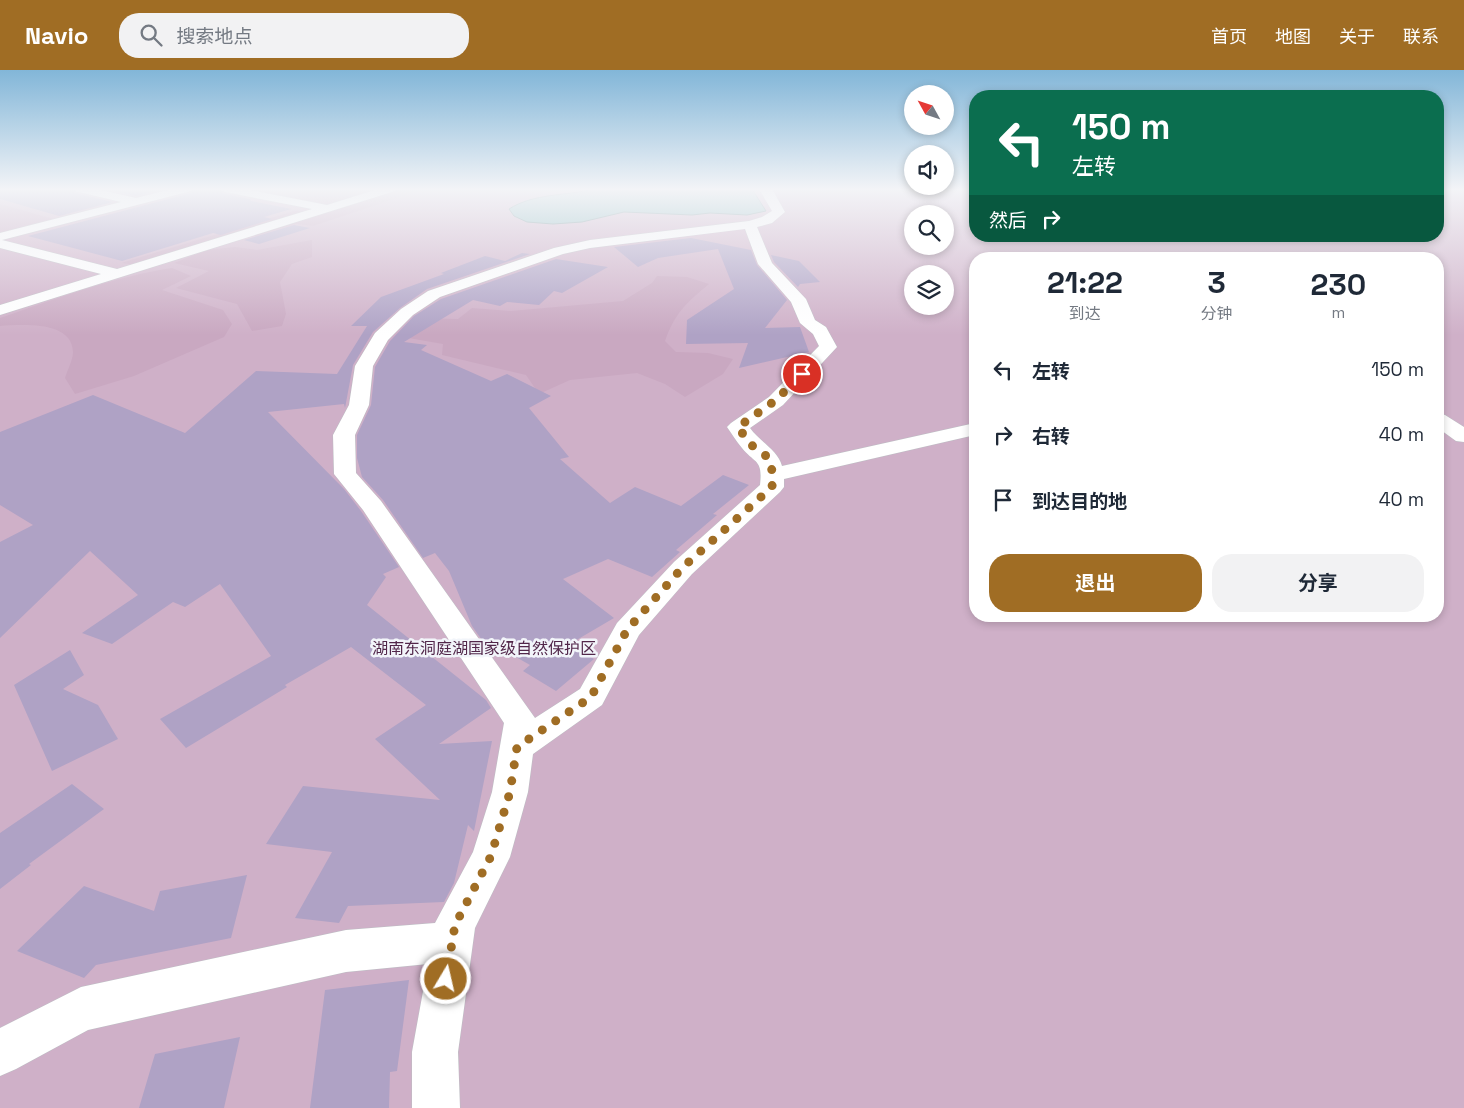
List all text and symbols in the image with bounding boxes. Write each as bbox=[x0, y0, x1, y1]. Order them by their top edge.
search box bbox=[119, 13, 469, 58]
text: Navio bbox=[25, 20, 89, 51]
icon: search bbox=[137, 21, 165, 49]
text: 搜索地点 bbox=[177, 24, 253, 49]
text: 首页 bbox=[1211, 25, 1247, 48]
text: 地图 bbox=[1275, 25, 1311, 48]
text: 关于 bbox=[1339, 25, 1375, 48]
text: 联系 bbox=[1403, 25, 1439, 48]
north arrow bbox=[904, 85, 954, 135]
map controls bbox=[904, 85, 954, 315]
text: 150 m bbox=[1072, 105, 1170, 149]
icon: left bbox=[989, 110, 1054, 175]
button: sound bbox=[904, 145, 954, 195]
text: 左转 bbox=[1072, 152, 1116, 180]
button: search bbox=[904, 205, 954, 255]
icon: right bbox=[1037, 205, 1065, 233]
text: 然后 bbox=[989, 208, 1027, 233]
text: 21:22 bbox=[1047, 263, 1123, 302]
text: 3 bbox=[1208, 263, 1226, 302]
button: layers bbox=[904, 265, 954, 315]
text: 230 bbox=[1311, 265, 1366, 304]
text: m bbox=[1331, 302, 1345, 323]
text: 到达 bbox=[1069, 303, 1101, 324]
text: 分钟 bbox=[1201, 303, 1233, 324]
pin bbox=[781, 353, 823, 395]
icon: left bbox=[989, 356, 1017, 384]
text: 150 m bbox=[1371, 357, 1424, 382]
text: 左转 bbox=[1032, 359, 1070, 384]
icon: arrive bbox=[788, 360, 816, 388]
icon: right bbox=[989, 421, 1017, 449]
text: 40 m bbox=[1379, 422, 1424, 447]
text: 右转 bbox=[1032, 424, 1070, 449]
icon: arrive bbox=[989, 486, 1017, 514]
text: 40 m bbox=[1379, 487, 1424, 512]
text: 到达目的地 bbox=[1032, 489, 1127, 514]
button: 退出 bbox=[989, 554, 1202, 612]
button: 分享 bbox=[1212, 554, 1424, 612]
park label: 湖南东洞庭湖国家级自然保护区 bbox=[372, 638, 596, 659]
position arrow bbox=[419, 952, 471, 1004]

